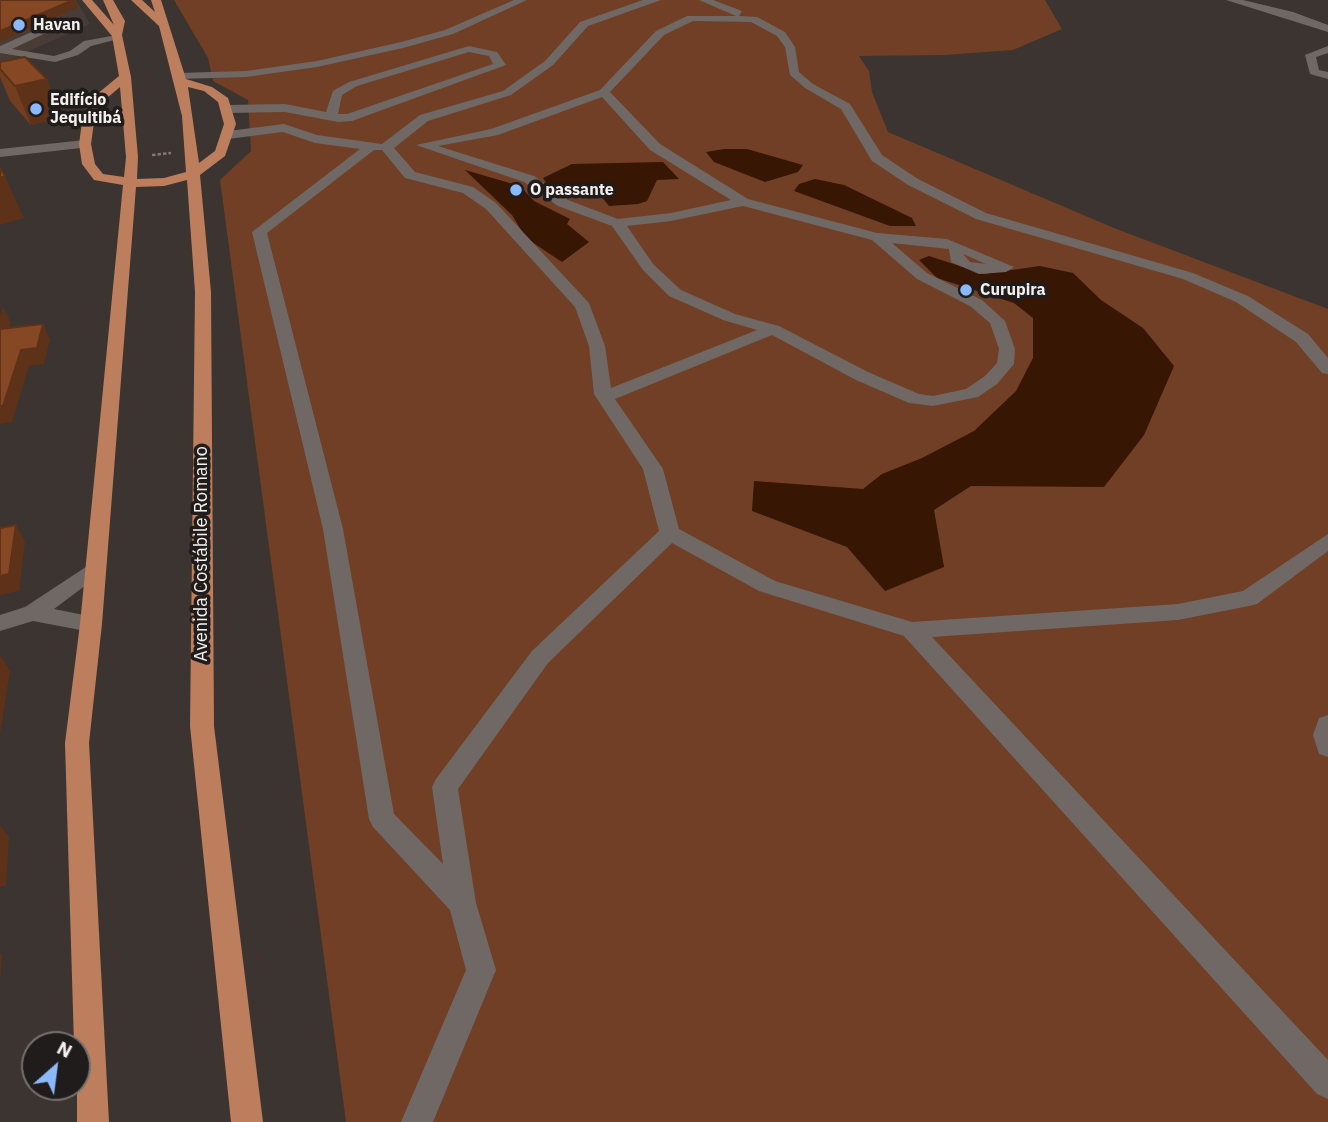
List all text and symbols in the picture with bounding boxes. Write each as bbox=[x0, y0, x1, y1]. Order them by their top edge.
place label: Havan bbox=[33, 15, 81, 35]
marker: Havan bbox=[11, 17, 27, 33]
place label: Edifício Jequitibá bbox=[50, 90, 121, 128]
marker: Edifício Jequitibá bbox=[28, 101, 44, 117]
place label: O passante bbox=[530, 180, 614, 200]
marker: O passante bbox=[508, 182, 524, 198]
place label: Curupira bbox=[980, 280, 1046, 300]
marker: Curupira bbox=[958, 282, 974, 298]
street label: Avenida Costábile Romano bbox=[191, 446, 213, 662]
north arrow bbox=[21, 1031, 91, 1101]
text: N bbox=[53, 1035, 77, 1063]

